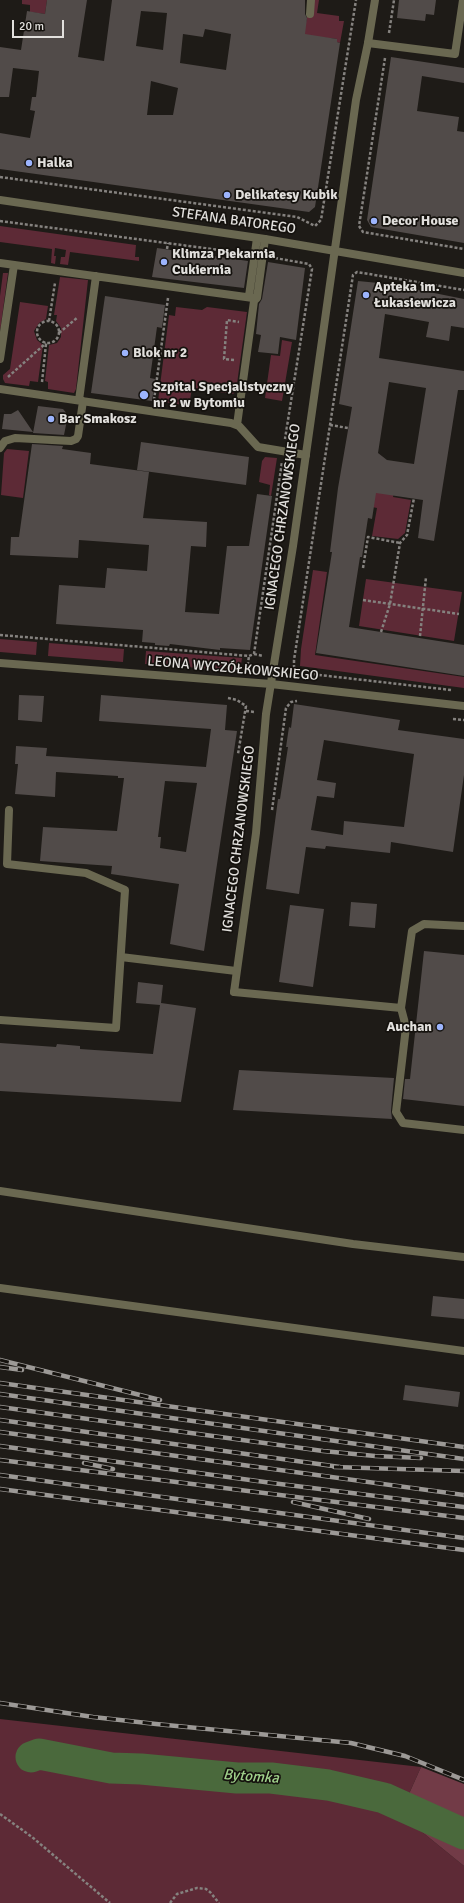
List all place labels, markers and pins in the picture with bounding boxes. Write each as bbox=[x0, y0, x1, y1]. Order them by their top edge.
place label: Halka bbox=[37, 155, 73, 171]
marker: Halka bbox=[24, 158, 34, 168]
place label: Delikatesy Kubik bbox=[235, 187, 338, 203]
marker: Delikatesy Kubik bbox=[222, 190, 232, 200]
place label: Decor House bbox=[382, 213, 459, 229]
marker: Decor House bbox=[369, 216, 379, 226]
place label: Klimza Piekarnia Cukiernia bbox=[172, 246, 275, 278]
marker: Klimza Piekarnia Cukiernia bbox=[159, 257, 169, 267]
place label: Apteka im. Łukasiewicza bbox=[374, 279, 456, 312]
marker: Apteka im. Łukasiewicza bbox=[361, 290, 371, 300]
place label: Blok nr 2 bbox=[133, 345, 187, 361]
marker: Blok nr 2 bbox=[120, 348, 130, 358]
place label: Szpital Specjalistyczny nr 2 w Bytomiu bbox=[153, 379, 293, 412]
marker: Szpital Specjalistyczny nr 2 w Bytomiu bbox=[138, 389, 150, 401]
place label: Bar Smakosz bbox=[59, 411, 137, 427]
marker: Bar Smakosz bbox=[46, 414, 56, 424]
place label: Auchan bbox=[387, 1019, 432, 1035]
marker: Auchan bbox=[435, 1022, 445, 1032]

